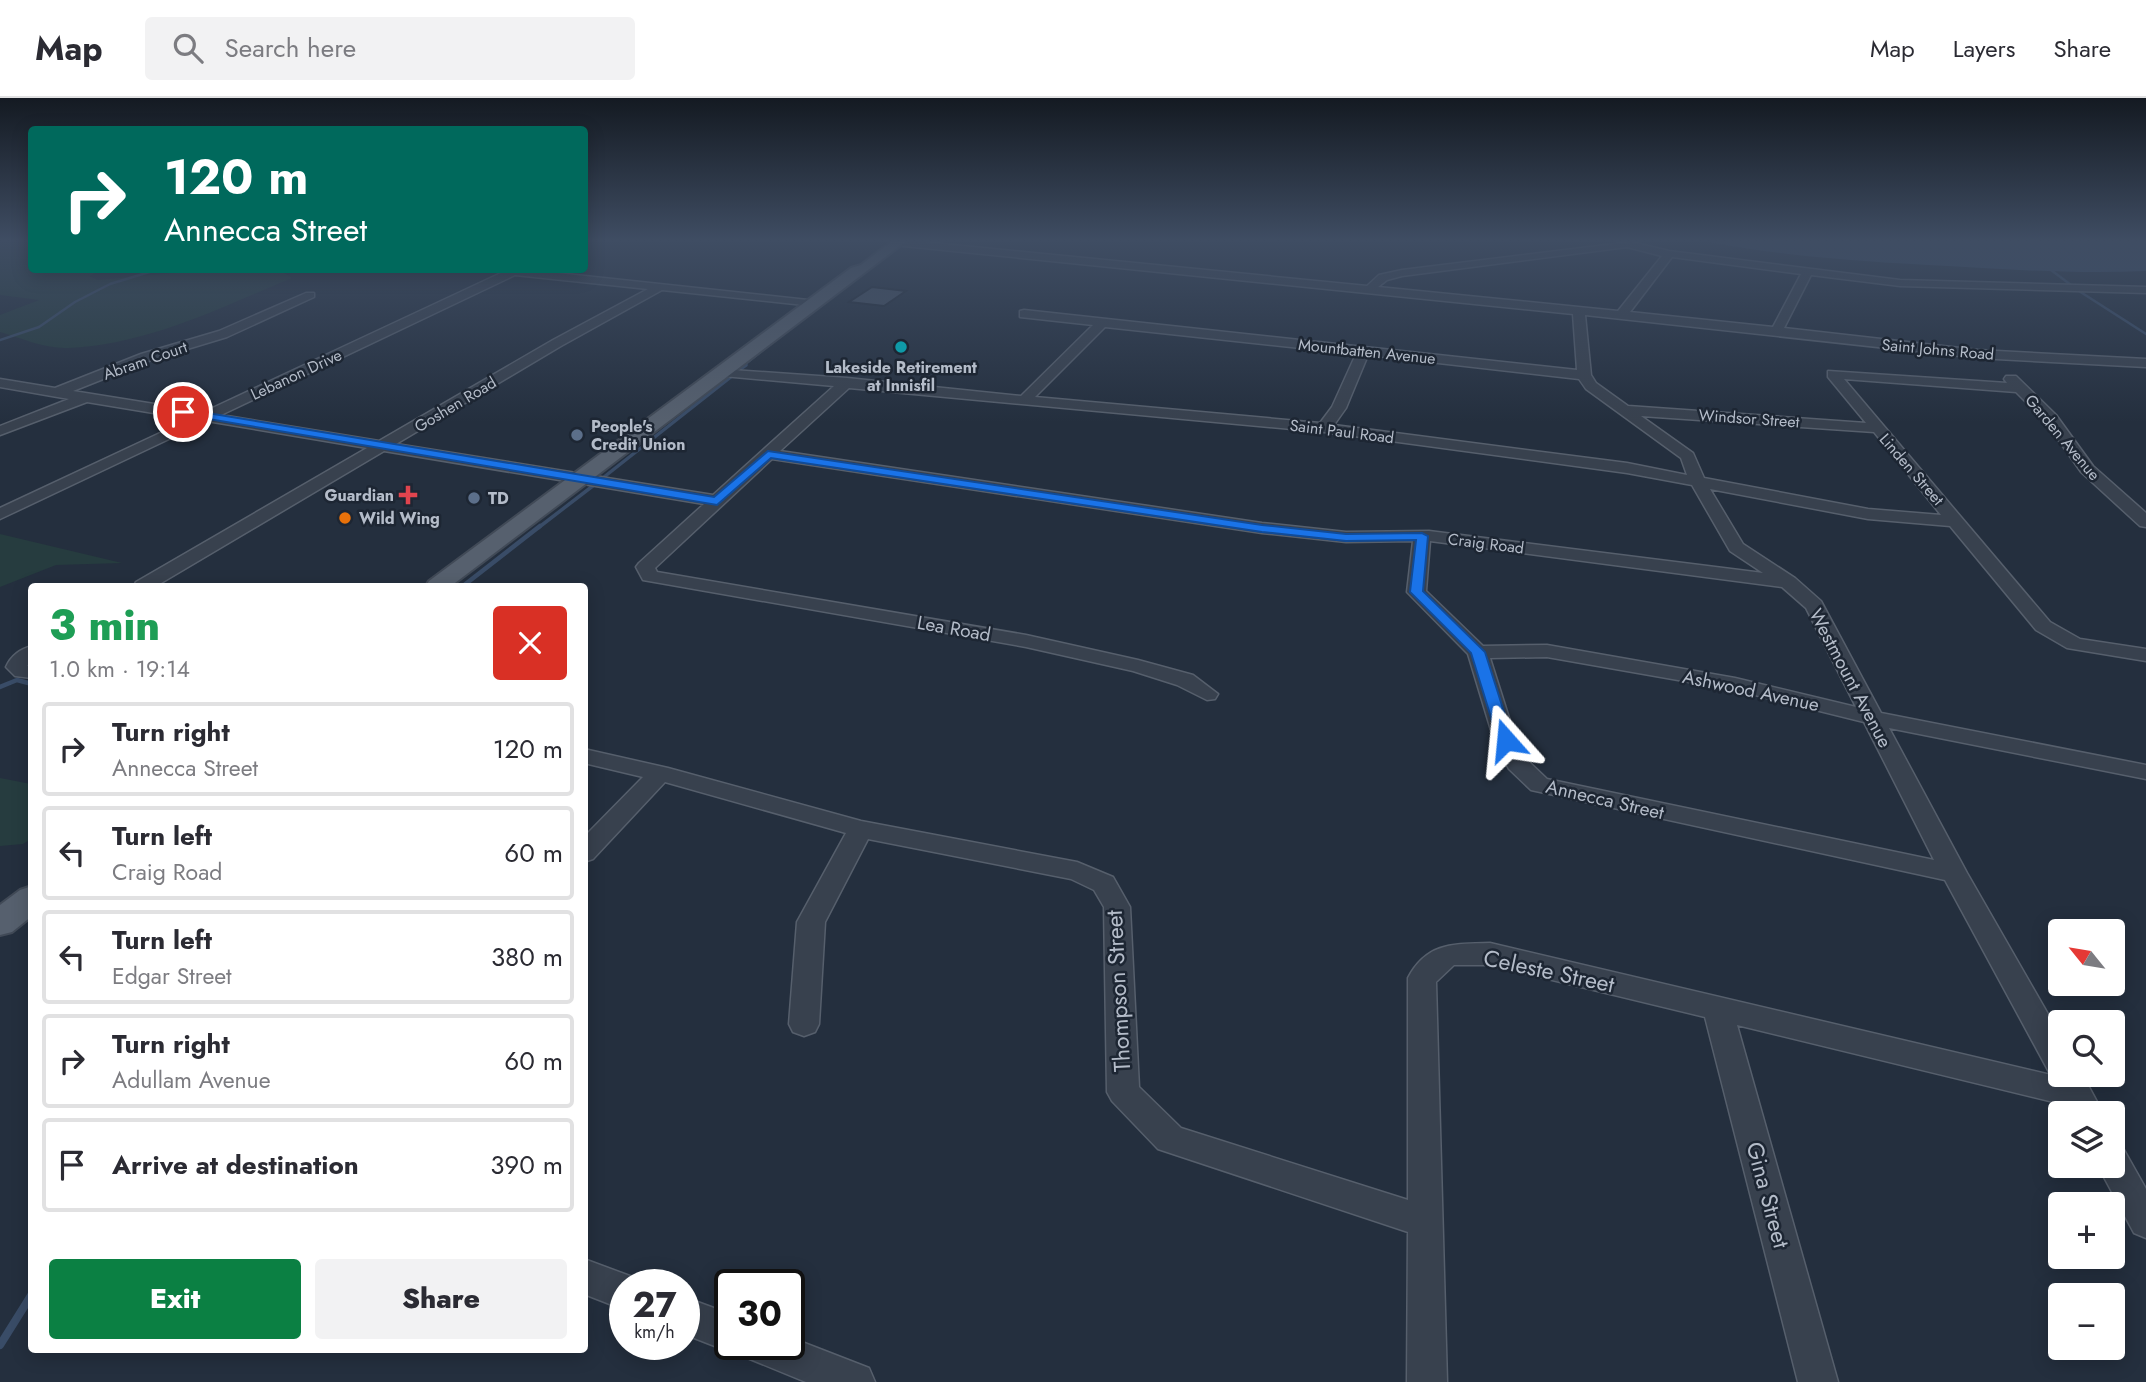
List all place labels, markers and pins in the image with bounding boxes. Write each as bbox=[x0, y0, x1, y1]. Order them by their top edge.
marker: Lakeside Retirement at Innisfil bbox=[893, 339, 909, 355]
place label: Lakeside Retirement at Innisfil bbox=[825, 356, 978, 397]
pin bbox=[153, 382, 213, 442]
place label: People's Credit Union bbox=[591, 415, 685, 456]
marker: People's Credit Union bbox=[569, 427, 585, 443]
place label: Guardian bbox=[324, 484, 394, 507]
marker: Guardian bbox=[400, 487, 416, 503]
place label: TD bbox=[488, 487, 509, 510]
marker: TD bbox=[466, 490, 482, 506]
place label: Wild Wing bbox=[359, 507, 440, 530]
marker: Wild Wing bbox=[337, 510, 353, 526]

